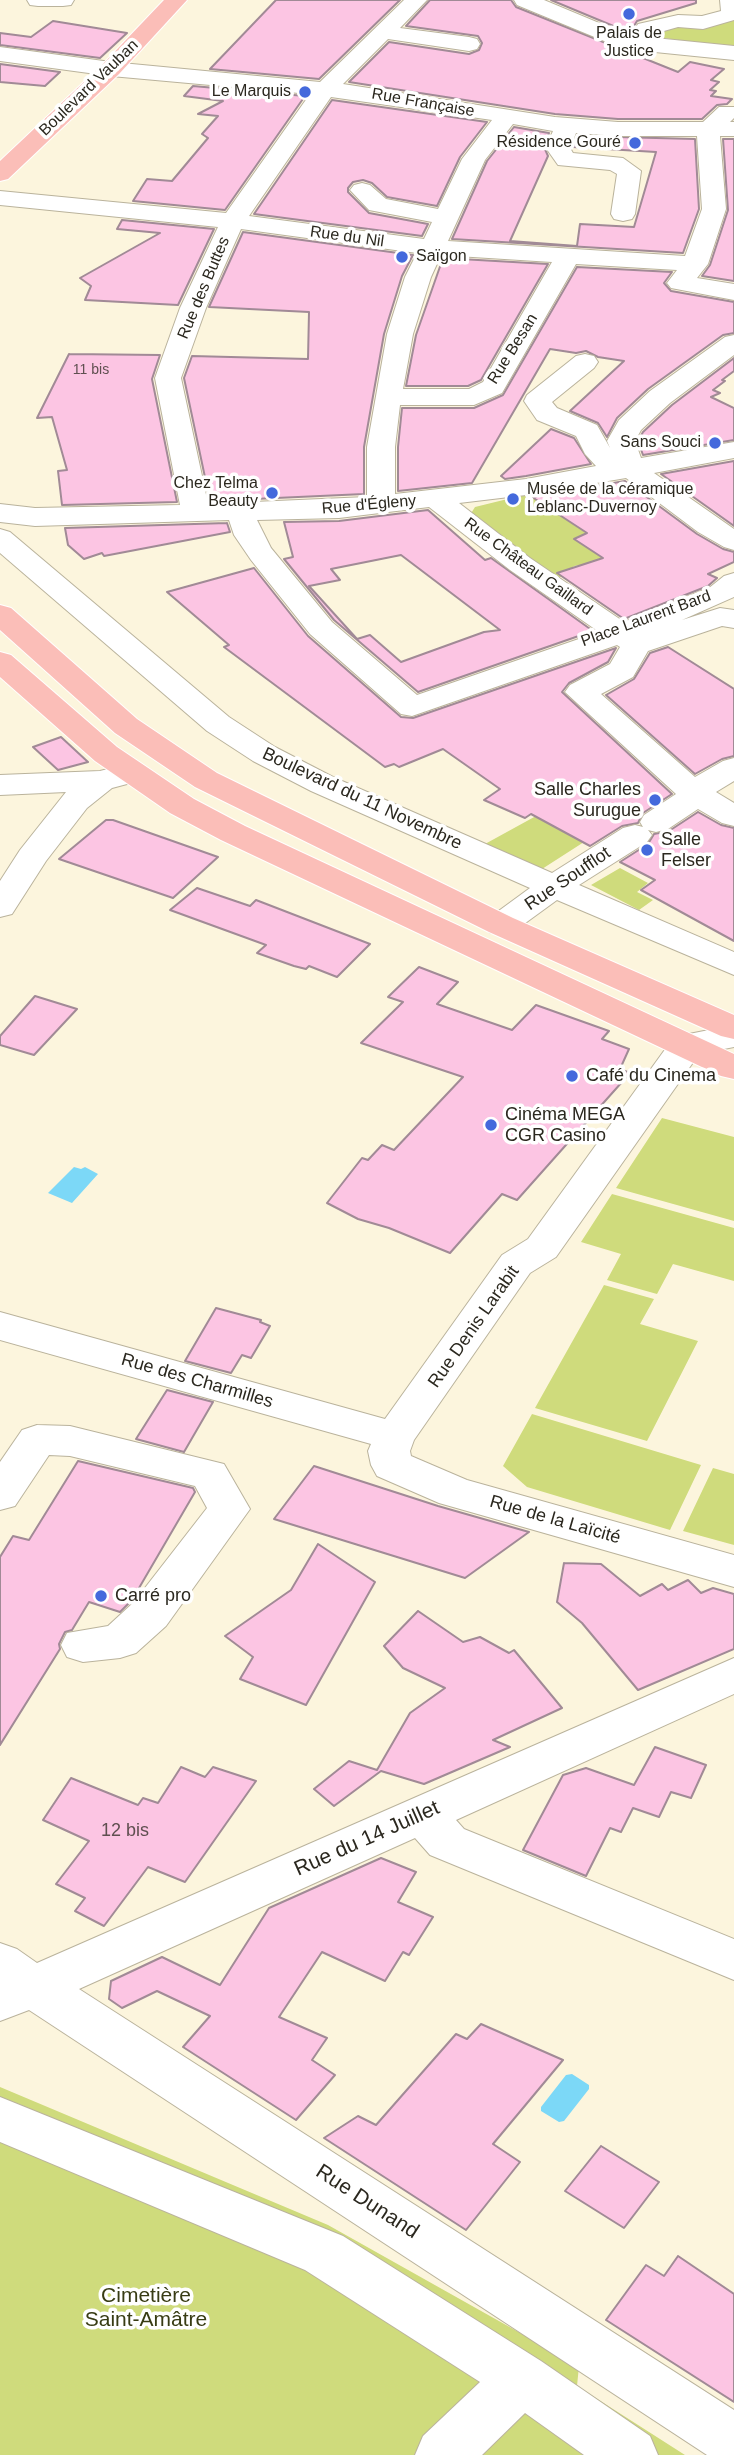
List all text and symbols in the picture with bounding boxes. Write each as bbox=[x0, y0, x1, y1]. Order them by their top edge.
marker: Palais de Justice bbox=[621, 6, 637, 22]
place label: Palais de Justice bbox=[596, 24, 662, 62]
street label: Boulevard Vauban bbox=[35, 36, 143, 140]
place label: Le Marquis bbox=[212, 82, 291, 102]
marker: Le Marquis bbox=[297, 84, 313, 100]
street label: Rue Française bbox=[370, 85, 476, 121]
place label: Résidence Gouré bbox=[496, 133, 621, 153]
marker: Résidence Gouré bbox=[627, 135, 643, 151]
street label: Rue du Nil bbox=[309, 222, 385, 252]
street label: Rue des Buttes bbox=[174, 234, 234, 342]
place label: Saïgon bbox=[416, 247, 467, 267]
marker: Saïgon bbox=[394, 249, 410, 265]
street label: Rue Besan bbox=[484, 310, 542, 388]
house number: 11 bis bbox=[73, 362, 109, 378]
place label: Sans Souci bbox=[620, 433, 701, 453]
marker: Sans Souci bbox=[707, 435, 723, 451]
place label: Chez Telma Beauty bbox=[174, 474, 258, 512]
place label: Musée de la céramique Leblanc-Duvernoy bbox=[527, 480, 693, 518]
marker: Chez Telma Beauty bbox=[264, 485, 280, 501]
street label: Rue d'Égleny bbox=[321, 491, 417, 519]
marker: Musée de la céramique Leblanc-Duvernoy bbox=[505, 491, 521, 507]
street label: Rue Château Gaillard bbox=[460, 514, 596, 620]
street label: Place Laurent Bard bbox=[578, 587, 714, 651]
street label: Boulevard du 11 Novembre bbox=[259, 743, 465, 855]
place label: Salle Charles Surugue bbox=[534, 779, 641, 822]
marker: Salle Charles Surugue bbox=[647, 792, 663, 808]
place label: Salle Felser bbox=[661, 829, 711, 872]
street label: Rue Soufflot bbox=[521, 842, 615, 916]
marker: Salle Felser bbox=[639, 842, 655, 858]
place label: Café du Cinema bbox=[586, 1065, 716, 1087]
marker: Café du Cinema bbox=[564, 1068, 580, 1084]
place label: Cinéma MEGA CGR Casino bbox=[505, 1104, 625, 1146]
marker: Cinéma MEGA CGR Casino bbox=[483, 1117, 499, 1133]
street label: Rue Denis Larabit bbox=[424, 1262, 524, 1392]
street label: Rue des Charmilles bbox=[119, 1349, 275, 1413]
street label: Rue de la Laïcité bbox=[487, 1491, 623, 1549]
place label: Carré pro bbox=[115, 1585, 191, 1607]
marker: Carré pro bbox=[93, 1588, 109, 1604]
street label: Rue du 14 Juillet bbox=[290, 1796, 444, 1882]
house number: 12 bis bbox=[101, 1820, 149, 1842]
street label: Rue Dunand bbox=[311, 2159, 423, 2245]
park label: Cimetière Saint-Amâtre bbox=[85, 2283, 207, 2333]

